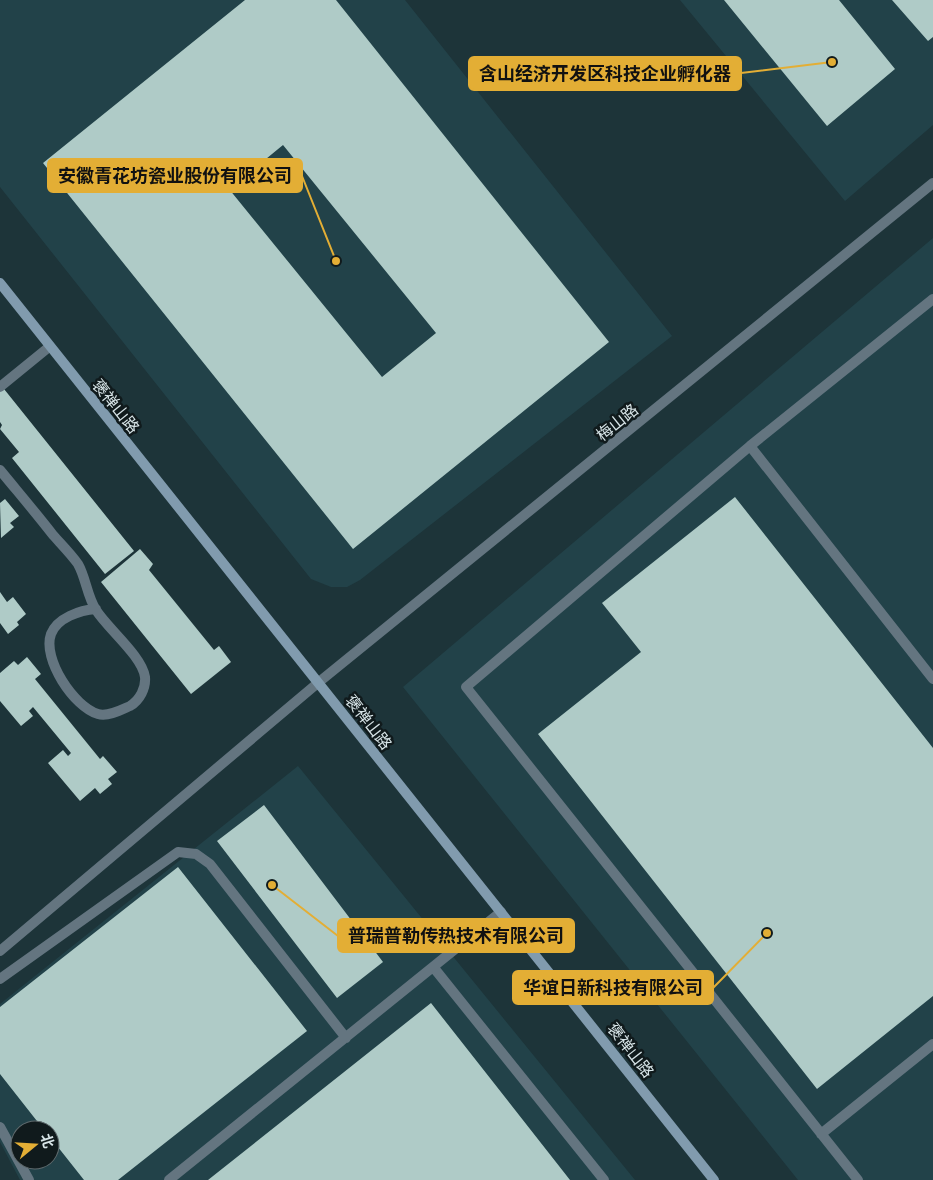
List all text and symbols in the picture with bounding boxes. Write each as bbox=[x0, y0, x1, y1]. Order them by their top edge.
callout: 含山经济开发区科技企业孵化器 bbox=[469, 57, 741, 90]
text: 含山经济开发区科技企业孵化器 bbox=[479, 63, 731, 84]
callout: 安徽青花坊瓷业股份有限公司 bbox=[48, 159, 302, 192]
text: 安徽青花坊瓷业股份有限公司 bbox=[58, 165, 292, 186]
street label: 褒禅山路 bbox=[88, 375, 143, 437]
street label: 梅山路 bbox=[593, 400, 642, 445]
street label: 褒禅山路 bbox=[341, 691, 396, 753]
callout: 普瑞普勒传热技术有限公司 bbox=[338, 919, 574, 952]
text: 普瑞普勒传热技术有限公司 bbox=[348, 925, 564, 946]
callout: 华谊日新科技有限公司 bbox=[513, 971, 713, 1004]
text: 华谊日新科技有限公司 bbox=[523, 977, 703, 998]
street label: 褒禅山路 bbox=[603, 1019, 658, 1081]
north arrow bbox=[10, 1120, 60, 1170]
text: 北 bbox=[38, 1132, 57, 1150]

